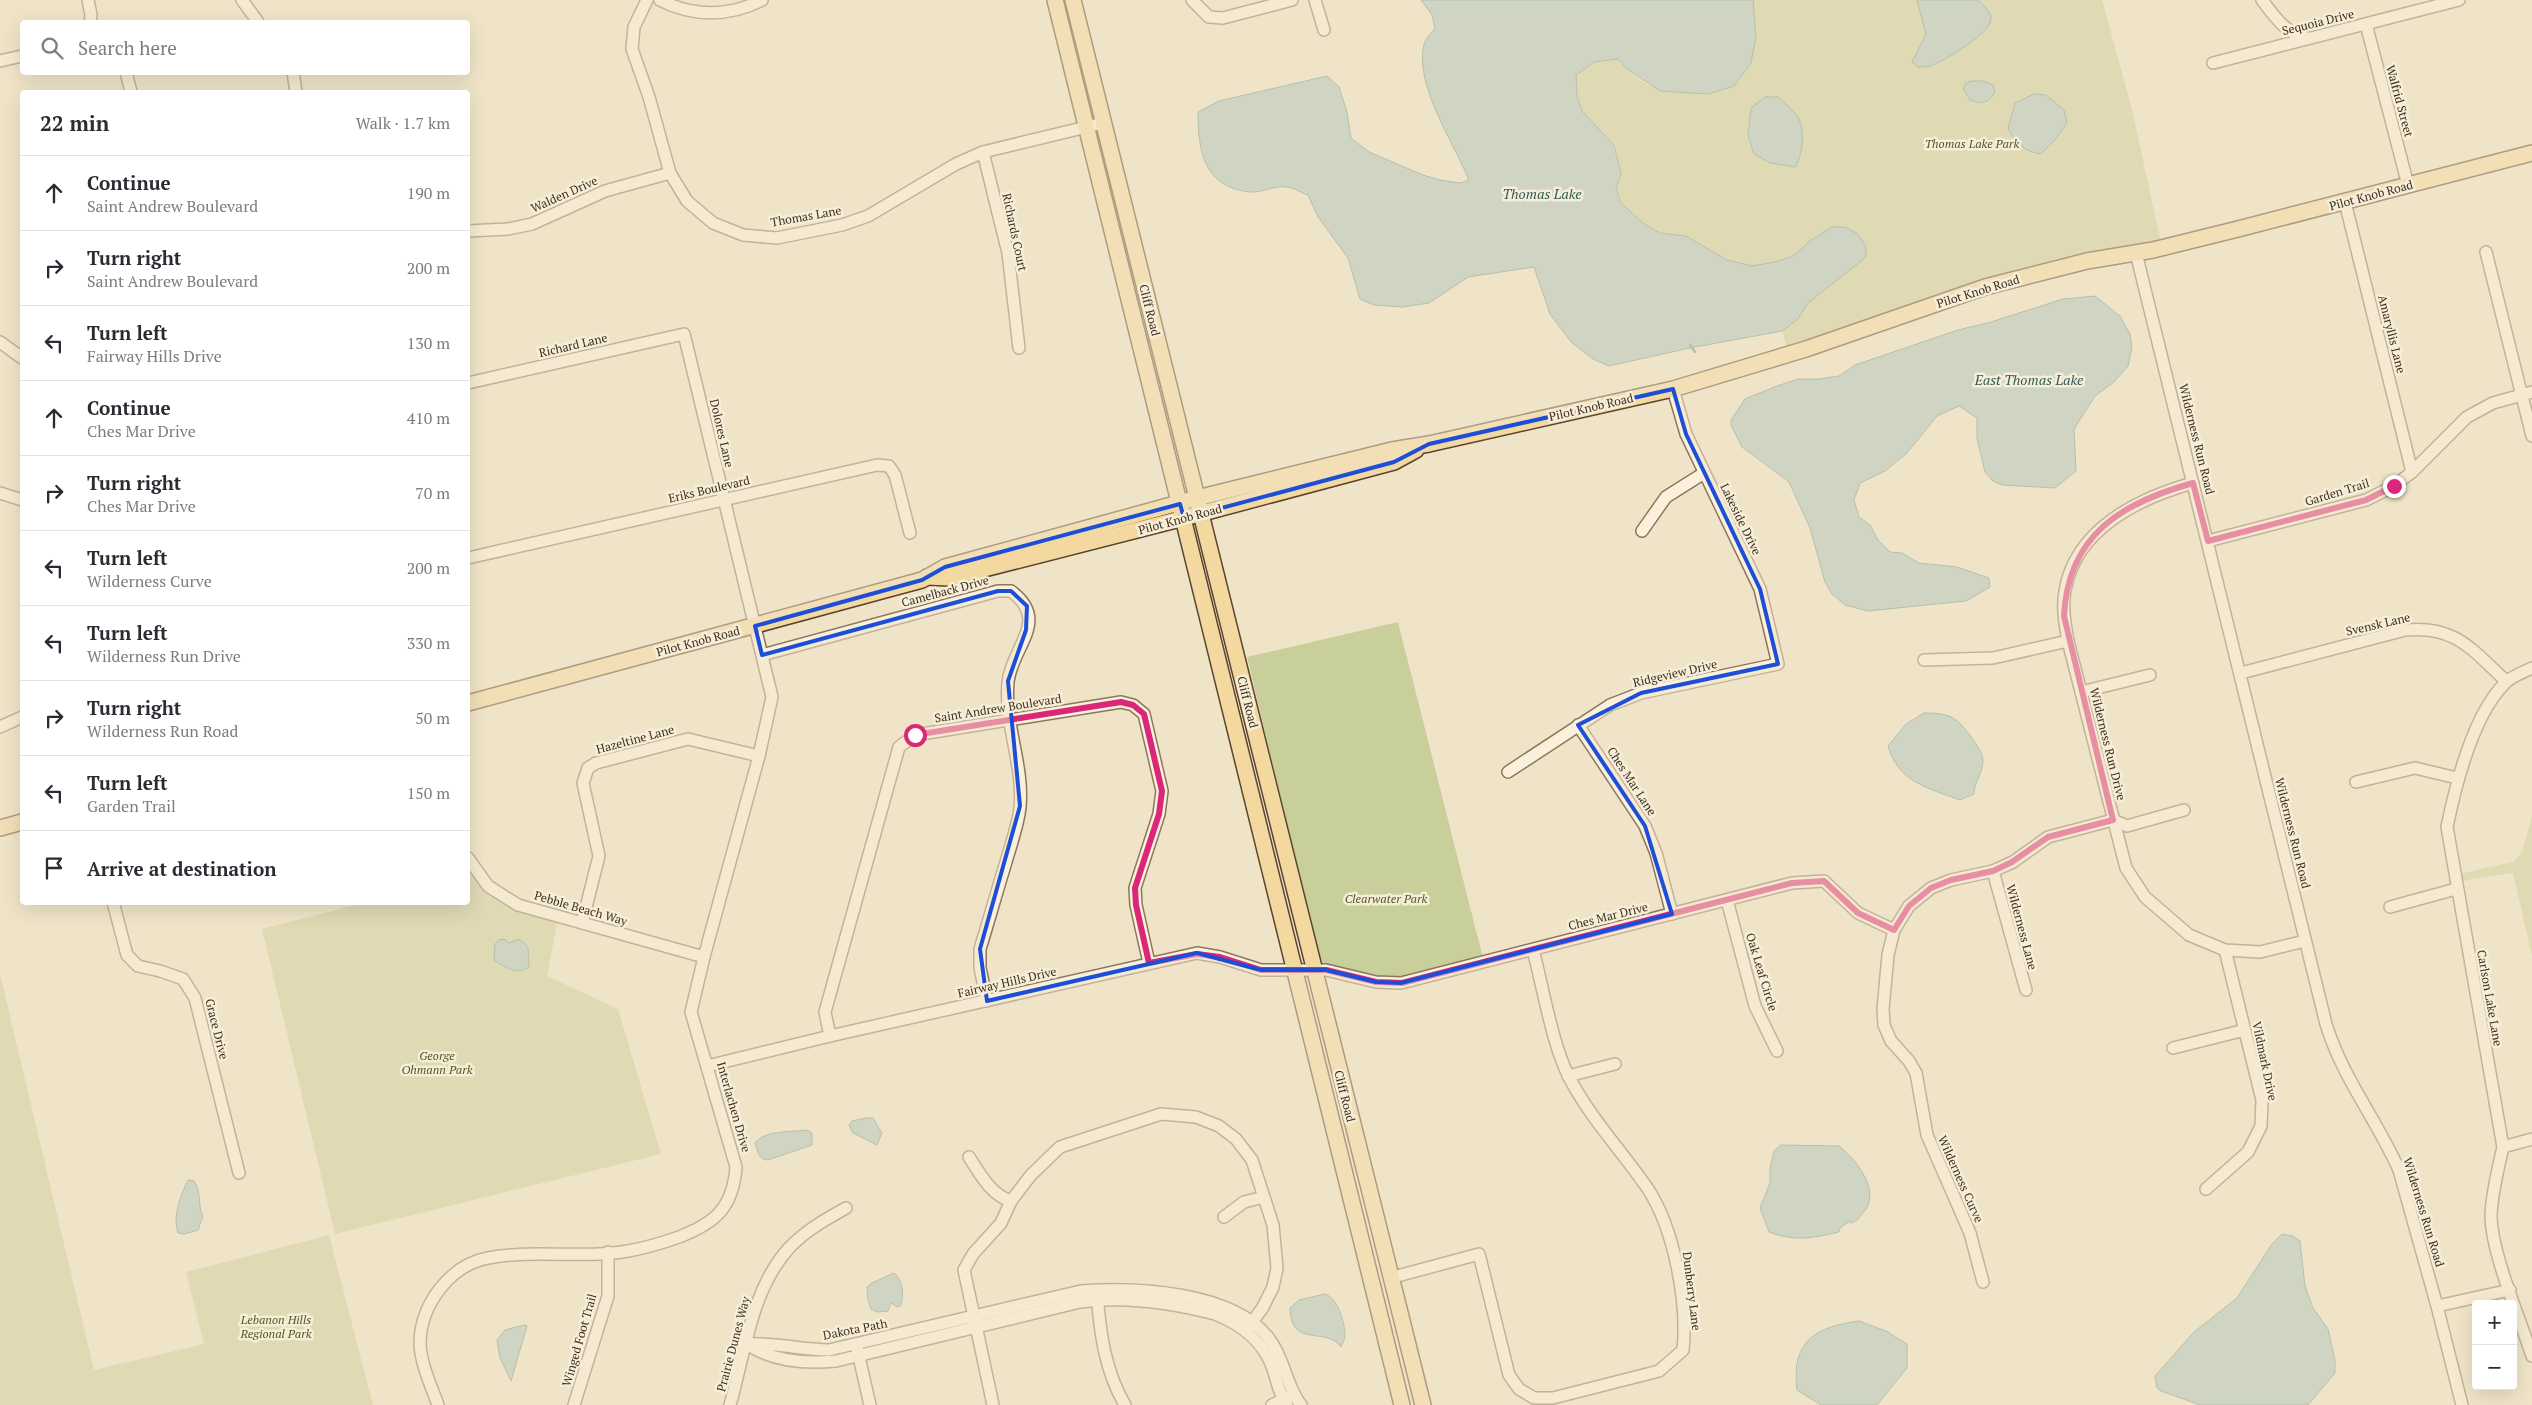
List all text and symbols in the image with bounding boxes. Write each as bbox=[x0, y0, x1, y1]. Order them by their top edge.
street label: Sequoia Drive bbox=[2280, 6, 2356, 38]
search box bbox=[20, 20, 470, 75]
icon: search bbox=[38, 34, 66, 62]
text: Search here bbox=[78, 35, 177, 60]
street label: Walfrid Street bbox=[2383, 63, 2417, 139]
text: 22 min bbox=[40, 109, 109, 137]
text: Walk · 1.7 km bbox=[356, 112, 450, 134]
park label: Thomas Lake Park bbox=[1925, 136, 2019, 151]
text: Continue bbox=[87, 170, 171, 195]
street label: Walden Drive bbox=[528, 173, 600, 215]
street label: Pilot Knob Road bbox=[2328, 177, 2415, 213]
icon: ahead bbox=[40, 179, 68, 207]
text: 190 m bbox=[407, 182, 450, 204]
water label: Thomas Lake bbox=[1502, 184, 1582, 203]
street label: Richards Court bbox=[999, 192, 1031, 273]
text: Saint Andrew Boulevard bbox=[87, 195, 258, 217]
street label: Thomas Lane bbox=[770, 202, 842, 230]
text: Turn right bbox=[87, 245, 181, 270]
icon: right bbox=[40, 254, 68, 282]
text: 200 m bbox=[407, 257, 450, 279]
text: Saint Andrew Boulevard bbox=[87, 270, 258, 292]
street label: Pilot Knob Road bbox=[1935, 271, 2022, 311]
street label: Cliff Road bbox=[1136, 283, 1164, 338]
street label: Amaryllis Lane bbox=[2375, 293, 2409, 375]
text: Turn left bbox=[87, 320, 168, 345]
icon: left bbox=[40, 329, 68, 357]
street label: Richard Lane bbox=[537, 330, 609, 360]
text: 130 m bbox=[407, 332, 450, 354]
text: Fairway Hills Drive bbox=[87, 345, 222, 367]
water label: East Thomas Lake bbox=[1974, 370, 2084, 389]
street label: Wilderness Run Road bbox=[2176, 382, 2218, 496]
street label: Pilot Knob Road bbox=[1547, 390, 1635, 424]
text: Continue bbox=[87, 395, 171, 420]
street label: Dolores Lane bbox=[707, 397, 737, 469]
icon: ahead bbox=[40, 404, 68, 432]
text: 410 m bbox=[407, 407, 450, 429]
text: Ches Mar Drive bbox=[87, 420, 196, 442]
text: Turn right bbox=[87, 470, 181, 495]
street label: Eriks Boulevard bbox=[667, 472, 752, 506]
street label: Garden Trail bbox=[2303, 475, 2371, 509]
route end bbox=[2383, 475, 2406, 498]
icon: right bbox=[40, 479, 68, 507]
street label: Lakeside Drive bbox=[1717, 481, 1765, 557]
text: 70 m bbox=[415, 482, 450, 504]
text: Ches Mar Drive bbox=[87, 495, 196, 517]
street label: Pilot Knob Road bbox=[1137, 501, 1224, 537]
text: Turn left bbox=[87, 545, 168, 570]
icon: left bbox=[40, 554, 68, 582]
text: 200 m bbox=[407, 557, 450, 579]
text: Wilderness Curve bbox=[87, 570, 212, 592]
street label: Camelback Drive bbox=[900, 572, 990, 610]
street label: Svensk Lane bbox=[2344, 609, 2412, 639]
text: Turn left bbox=[87, 620, 168, 645]
street label: Pilot Knob Road bbox=[655, 623, 742, 659]
icon: left bbox=[40, 629, 68, 657]
text: 330 m bbox=[407, 632, 450, 654]
text: Wilderness Run Drive bbox=[87, 645, 241, 667]
street label: Ridgeview Drive bbox=[1631, 656, 1719, 690]
street label: Cliff Road bbox=[1234, 675, 1262, 730]
street label: Wilderness Run Drive bbox=[2087, 686, 2129, 802]
street label: Saint Andrew Boulevard bbox=[933, 690, 1063, 725]
text: Turn right bbox=[87, 695, 181, 720]
icon: right bbox=[40, 704, 68, 732]
text: 50 m bbox=[415, 707, 450, 729]
text: Wilderness Run Road bbox=[87, 720, 238, 742]
street label: Hazeltine Lane bbox=[594, 721, 676, 757]
route start bbox=[904, 724, 927, 747]
street label: Ches Mar Lane bbox=[1604, 744, 1660, 818]
text: Turn left bbox=[87, 770, 168, 795]
street label: Wilderness Run Road bbox=[2272, 776, 2314, 890]
icon: left bbox=[40, 779, 68, 807]
text: 150 m bbox=[407, 782, 450, 804]
text: Garden Trail bbox=[87, 795, 176, 817]
icon: arrive bbox=[40, 854, 68, 882]
text: Arrive at destination bbox=[87, 856, 276, 881]
street label: Wilderness Lane bbox=[2003, 883, 2041, 971]
street label: Pebble Beach Way bbox=[533, 888, 630, 929]
park label: Clearwater Park bbox=[1345, 891, 1428, 906]
street label: Ches Mar Drive bbox=[1567, 899, 1649, 933]
street label: Oak Leaf Circle bbox=[1743, 931, 1781, 1013]
street label: Carlson Lake Lane bbox=[2474, 949, 2506, 1047]
street label: Fairway Hills Drive bbox=[956, 963, 1058, 1001]
street label: Grace Drive bbox=[202, 997, 232, 1061]
street label: Vildmark Drive bbox=[2249, 1020, 2281, 1102]
park label: George Ohmann Park bbox=[401, 1048, 473, 1077]
street label: Interlachen Drive bbox=[714, 1060, 754, 1154]
street label: Cliff Road bbox=[1331, 1069, 1359, 1124]
street label: Wilderness Curve bbox=[1935, 1133, 1987, 1225]
street label: Wilderness Run Road bbox=[2400, 1156, 2448, 1269]
street label: Dunberry Lane bbox=[1680, 1251, 1704, 1331]
street label: Winged Foot Trail bbox=[559, 1291, 600, 1388]
street label: Prairie Dunes Way bbox=[713, 1294, 753, 1393]
map controls bbox=[2472, 1300, 2517, 1390]
button: + bbox=[2472, 1300, 2517, 1345]
park label: Lebanon Hills Regional Park bbox=[239, 1312, 312, 1341]
street label: Dakota Path bbox=[822, 1315, 888, 1343]
button: − bbox=[2472, 1345, 2517, 1390]

